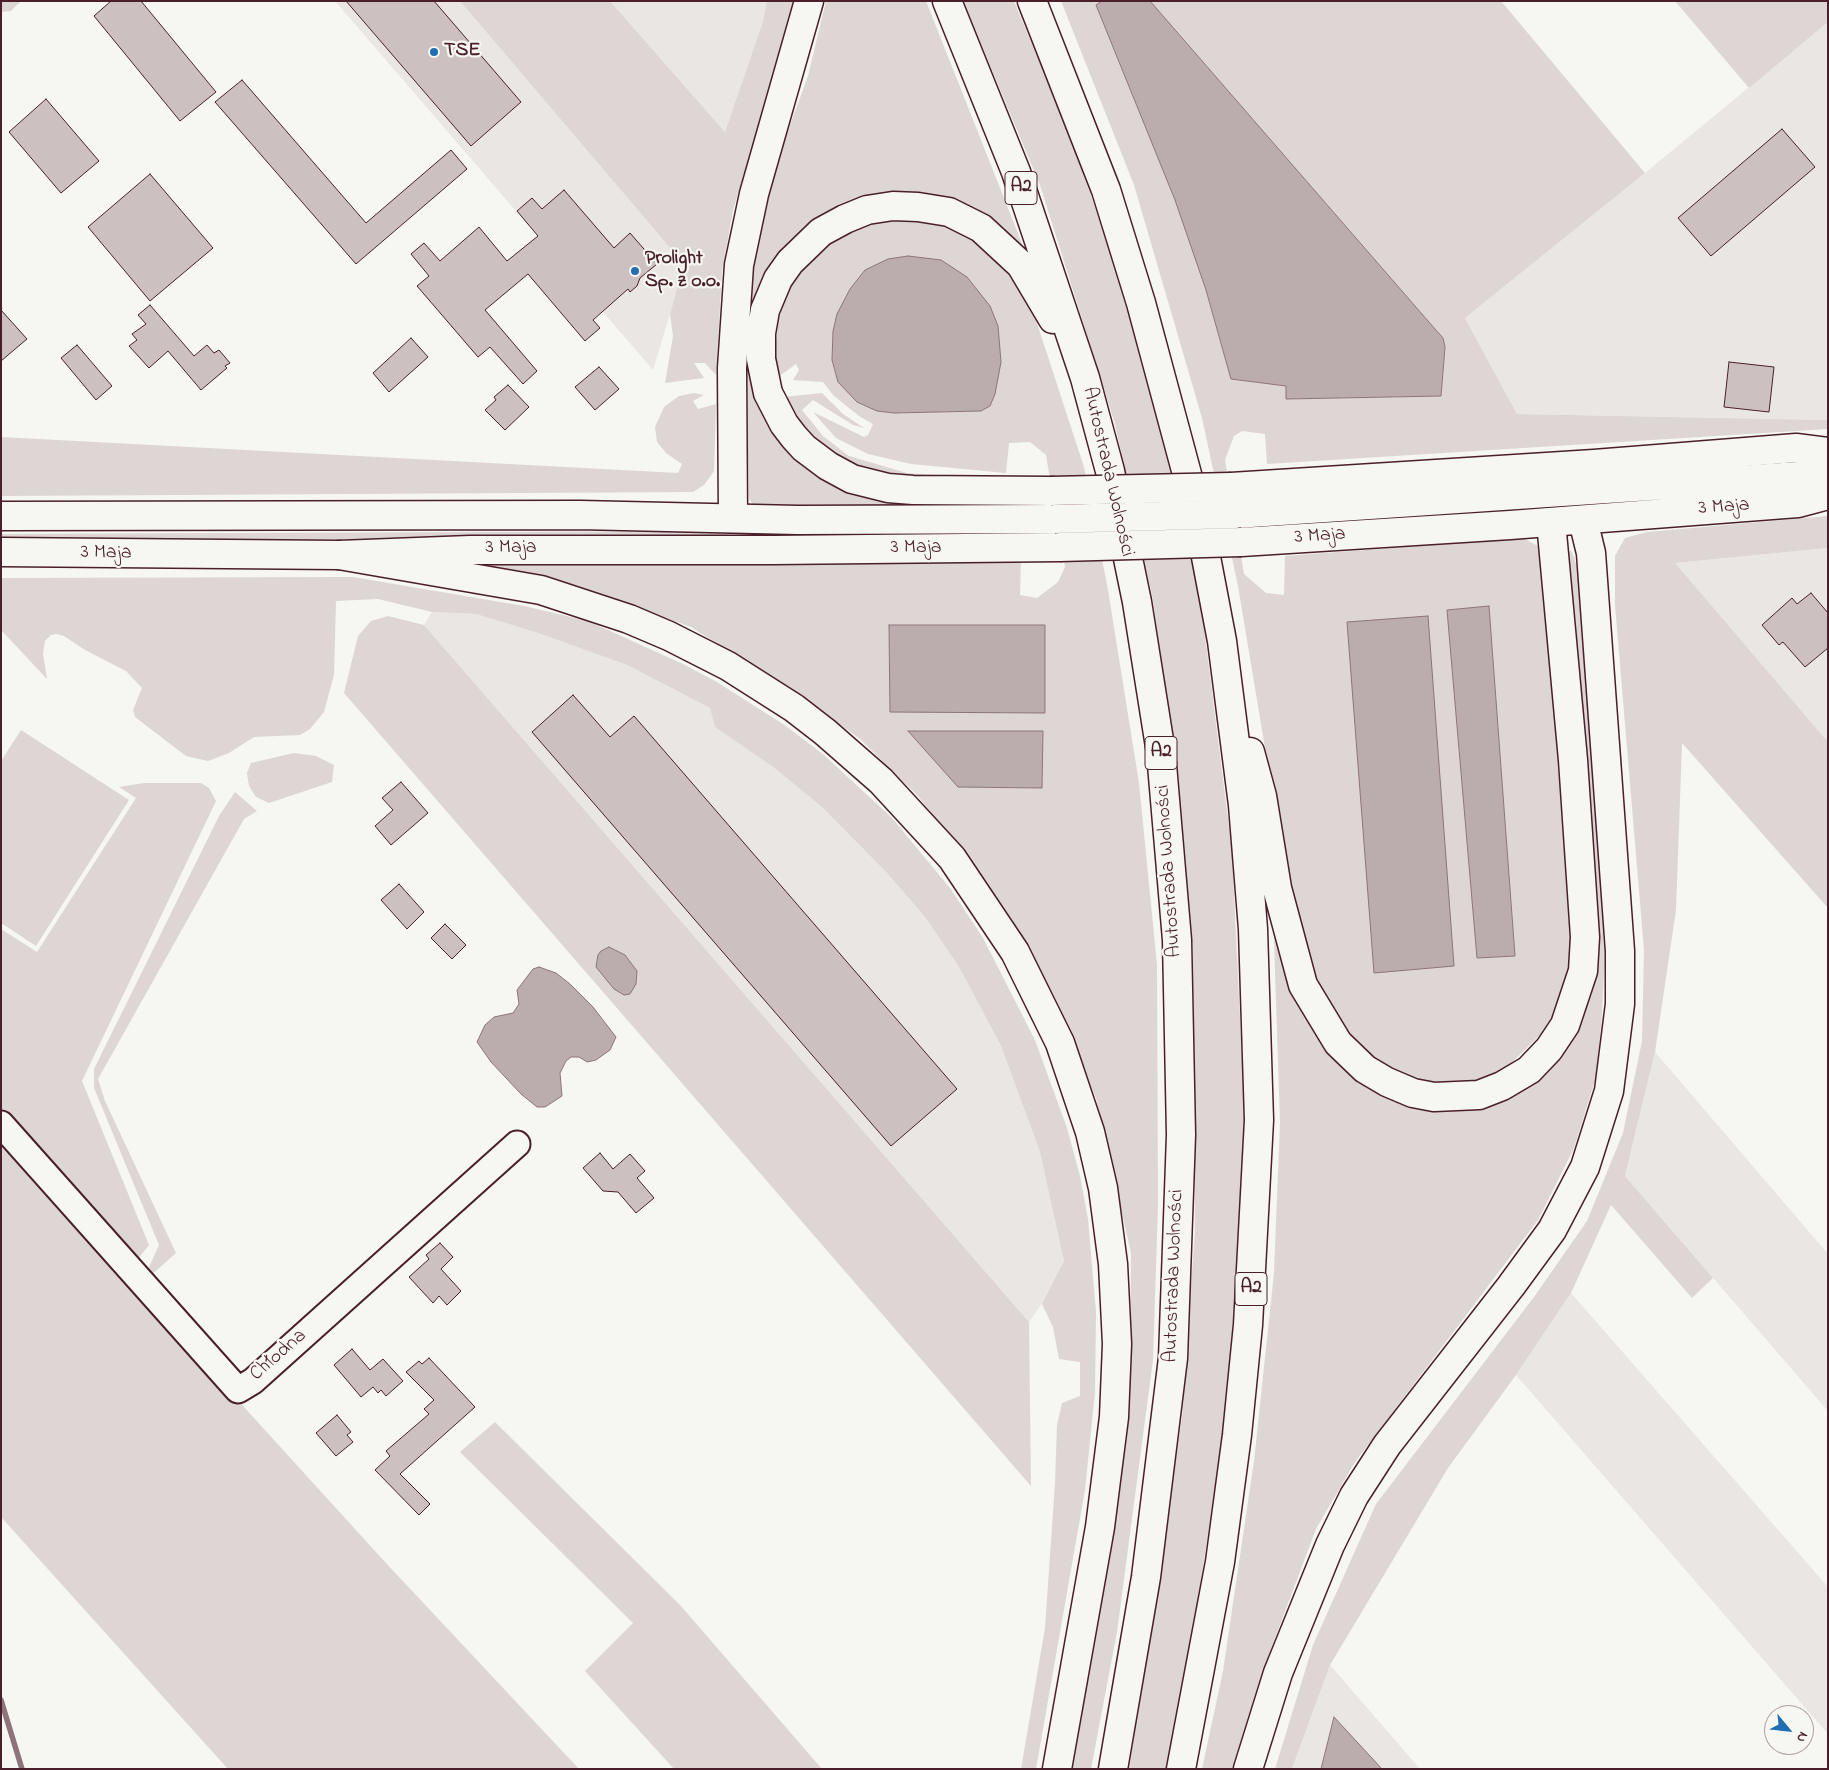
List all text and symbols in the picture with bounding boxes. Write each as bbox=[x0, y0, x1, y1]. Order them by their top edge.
place label: TSE bbox=[444, 40, 480, 64]
marker: TSE bbox=[428, 46, 440, 58]
road number: A2 bbox=[1005, 172, 1037, 204]
place label: Prolight Sp. z o.o. bbox=[645, 248, 720, 295]
marker: Prolight Sp. z o.o. bbox=[629, 265, 641, 277]
street label: Autostrada Wolności bbox=[1076, 385, 1138, 559]
street label: 3 Maja bbox=[1698, 494, 1750, 522]
street label: 3 Maja bbox=[1294, 523, 1346, 551]
street label: 3 Maja bbox=[486, 537, 536, 561]
street label: 3 Maja bbox=[891, 537, 941, 561]
street label: 3 Maja bbox=[80, 542, 132, 566]
road number: A2 bbox=[1145, 736, 1177, 770]
street label: Autostrada Wolności bbox=[1152, 784, 1188, 958]
street label: Autostrada Wolności bbox=[1160, 1189, 1190, 1363]
road number: A2 bbox=[1235, 1272, 1267, 1306]
street label: Chłodna bbox=[246, 1325, 312, 1387]
north arrow bbox=[1764, 1705, 1814, 1755]
text: N bbox=[1790, 1728, 1813, 1746]

